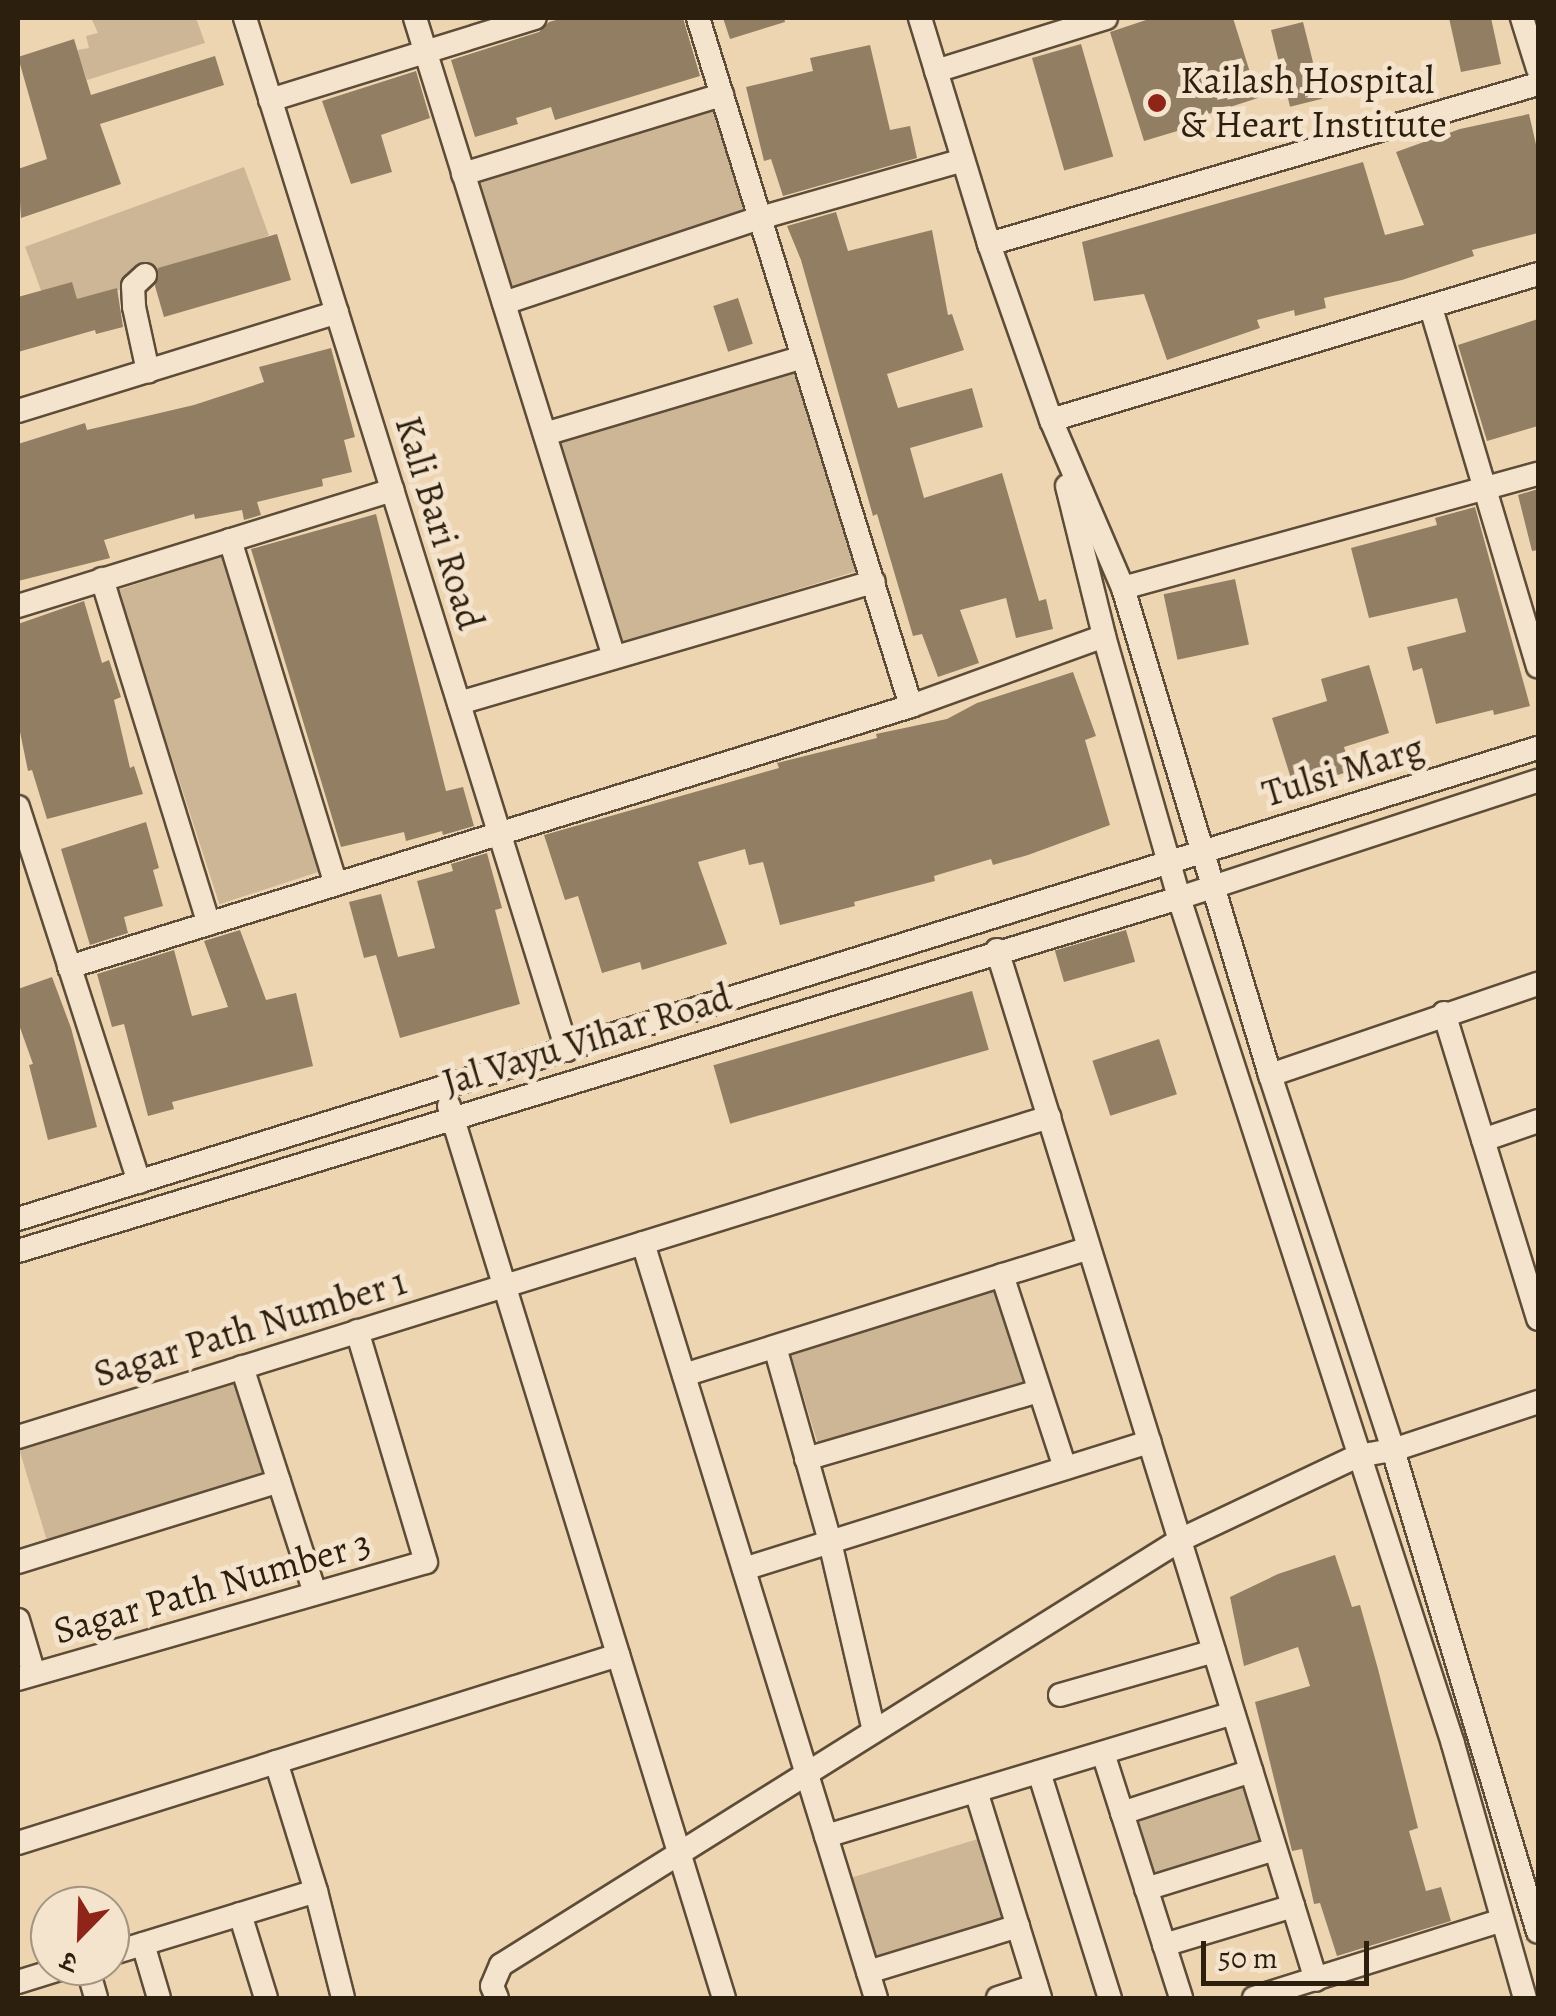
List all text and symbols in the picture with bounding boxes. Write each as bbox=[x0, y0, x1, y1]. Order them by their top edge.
place label: Kailash Hospital & Heart Institute bbox=[1180, 58, 1447, 147]
marker: Kailash Hospital & Heart Institute bbox=[1144, 90, 1170, 116]
street label: Kali Bari Road bbox=[385, 411, 493, 635]
street label: Tulsi Marg bbox=[1257, 725, 1429, 817]
street label: Jal Vayu Vihar Road bbox=[437, 974, 737, 1106]
street label: Sagar Path Number 1 bbox=[88, 1259, 412, 1397]
street label: Sagar Path Number 3 bbox=[48, 1520, 376, 1654]
north arrow bbox=[30, 1886, 130, 1986]
scale bar bbox=[1206, 1921, 1374, 1983]
text: 50 m bbox=[1218, 1938, 1278, 1978]
text: उ bbox=[55, 1942, 83, 1982]

